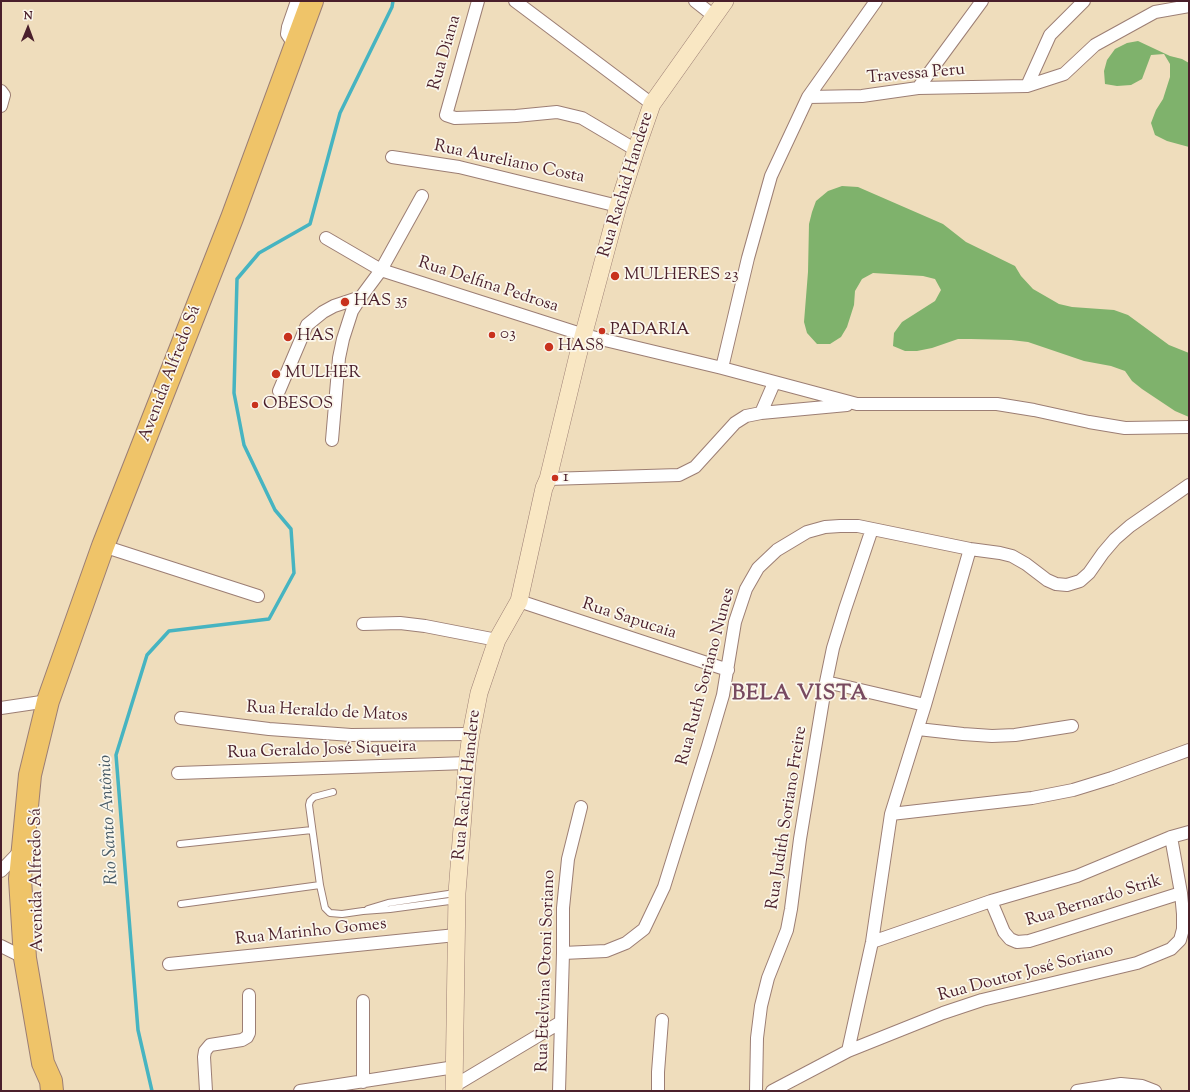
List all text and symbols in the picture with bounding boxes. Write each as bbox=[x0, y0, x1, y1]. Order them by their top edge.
north arrow bbox=[8, 8, 48, 48]
text: N bbox=[24, 8, 33, 24]
street label: Rua Diana bbox=[426, 13, 466, 93]
street label: Travessa Peru bbox=[866, 61, 966, 89]
street label: Rua Rachid Handere bbox=[595, 110, 659, 260]
street label: Rua Aureliano Costa bbox=[432, 137, 586, 189]
street label: Rua Delfina Pedrosa bbox=[415, 254, 561, 318]
place label: MULHERES 23 bbox=[624, 266, 738, 286]
marker: MULHERES 23 bbox=[609, 270, 621, 282]
place label: HAS 35 bbox=[354, 292, 407, 312]
marker: HAS 35 bbox=[339, 296, 351, 308]
street label: Avenida Alfredo Sá bbox=[136, 303, 206, 445]
place label: PADARIA bbox=[610, 321, 690, 341]
place label: 03 bbox=[500, 325, 516, 345]
marker: PADARIA bbox=[597, 326, 607, 336]
place label: HAS bbox=[297, 327, 334, 347]
marker: 03 bbox=[487, 330, 497, 340]
marker: HAS bbox=[282, 331, 294, 343]
place label: HAS8 bbox=[558, 337, 604, 357]
marker: HAS8 bbox=[543, 341, 555, 353]
place label: MULHER bbox=[285, 364, 361, 384]
marker: MULHER bbox=[270, 368, 282, 380]
place label: OBESOS bbox=[263, 395, 333, 415]
marker: OBESOS bbox=[250, 400, 260, 410]
place label: 1 bbox=[563, 468, 569, 488]
marker: 1 bbox=[550, 473, 560, 483]
street label: Rua Ruth Soriano Nunes bbox=[673, 586, 741, 768]
street label: Rua Sapucaia bbox=[579, 595, 679, 645]
district label: BELA VISTA bbox=[732, 682, 868, 708]
street label: Rua Heraldo de Matos bbox=[246, 699, 408, 727]
street label: Rua Rachid Handere bbox=[450, 709, 486, 861]
street label: Rua Judith Soriano Freire bbox=[763, 725, 813, 911]
street label: Rua Geraldo José Siqueira bbox=[227, 738, 417, 764]
water label: Rio Santo Antônio bbox=[96, 754, 124, 886]
street label: Avenida Alfredo Sá bbox=[27, 808, 49, 952]
street label: Rua Etelvina Otoni Soriano bbox=[533, 869, 561, 1073]
street label: Rua Bernardo Strik bbox=[1024, 872, 1164, 932]
street label: Rua Marinho Gomes bbox=[234, 915, 388, 951]
street label: Rua Doutor José Soriano bbox=[936, 941, 1116, 1007]

